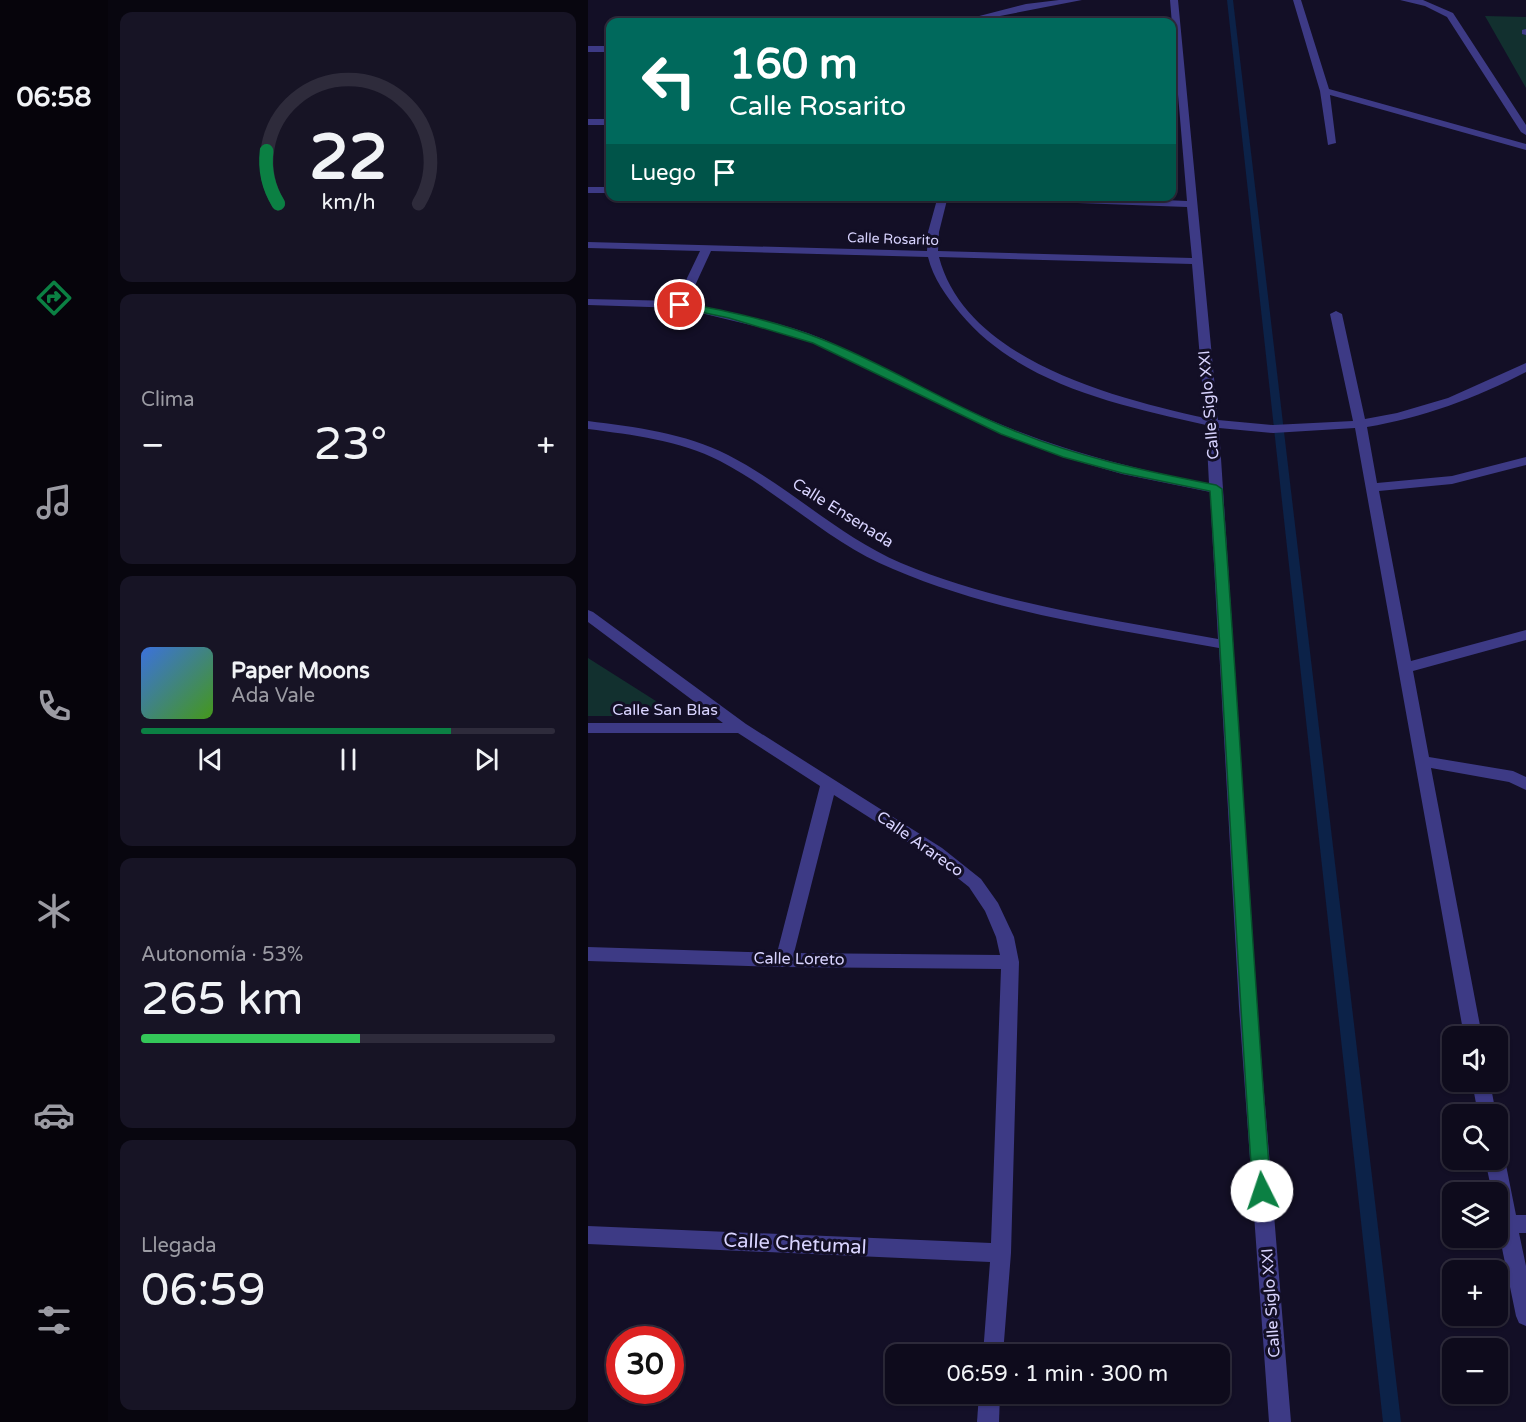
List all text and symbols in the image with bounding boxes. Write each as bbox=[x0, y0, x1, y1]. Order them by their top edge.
text: 160 m bbox=[729, 39, 858, 90]
icon: left bbox=[630, 42, 708, 120]
text: 06:58 bbox=[17, 81, 91, 114]
text: Calle Rosarito bbox=[729, 90, 906, 123]
text: 22 bbox=[309, 121, 387, 196]
icon: arrive bbox=[708, 156, 741, 189]
text: Luego bbox=[630, 160, 696, 186]
text: km/h bbox=[321, 189, 375, 215]
street label: Calle Rosarito bbox=[847, 229, 939, 249]
icon: directions bbox=[33, 277, 75, 319]
pin bbox=[654, 279, 705, 330]
icon: arrive bbox=[663, 288, 696, 321]
street label: Calle Siglo XXI bbox=[1194, 350, 1224, 460]
text: Clima bbox=[141, 388, 194, 412]
text: 23° bbox=[314, 418, 387, 472]
text: − bbox=[141, 426, 165, 465]
text: + bbox=[536, 426, 555, 465]
street label: Calle Ensenada bbox=[789, 474, 897, 552]
icon: music bbox=[33, 481, 75, 523]
text: Paper Moons bbox=[231, 658, 370, 684]
text: Ada Vale bbox=[231, 684, 315, 708]
icon: phone bbox=[33, 685, 75, 727]
street label: Calle San Blas bbox=[612, 700, 718, 720]
icon: previous bbox=[194, 743, 227, 776]
icon: pause bbox=[332, 743, 365, 776]
icon: next bbox=[470, 743, 503, 776]
street label: Calle Arareco bbox=[873, 807, 967, 881]
icon: climate bbox=[33, 890, 75, 932]
text: Autonomía · 53% bbox=[141, 943, 303, 967]
street label: Calle Loreto bbox=[753, 948, 845, 970]
text: 265 km bbox=[141, 973, 303, 1027]
map controls bbox=[1442, 1026, 1508, 1404]
button: sound bbox=[1442, 1026, 1508, 1092]
icon: car bbox=[33, 1094, 75, 1136]
button: search bbox=[1442, 1104, 1508, 1170]
position arrow bbox=[1230, 1159, 1294, 1223]
button: layers bbox=[1442, 1182, 1508, 1248]
street label: Calle Chetumal bbox=[723, 1228, 867, 1260]
text: Llegada bbox=[141, 1234, 217, 1258]
street label: Calle Siglo XXI bbox=[1257, 1248, 1285, 1358]
button: + bbox=[1442, 1260, 1508, 1326]
text: 06:59 bbox=[141, 1264, 266, 1318]
icon: filters bbox=[33, 1299, 75, 1341]
speed limit sign: 30 bbox=[606, 1326, 684, 1404]
button: − bbox=[1442, 1338, 1508, 1404]
text: 06:59 · 1 min · 300 m bbox=[947, 1361, 1168, 1387]

